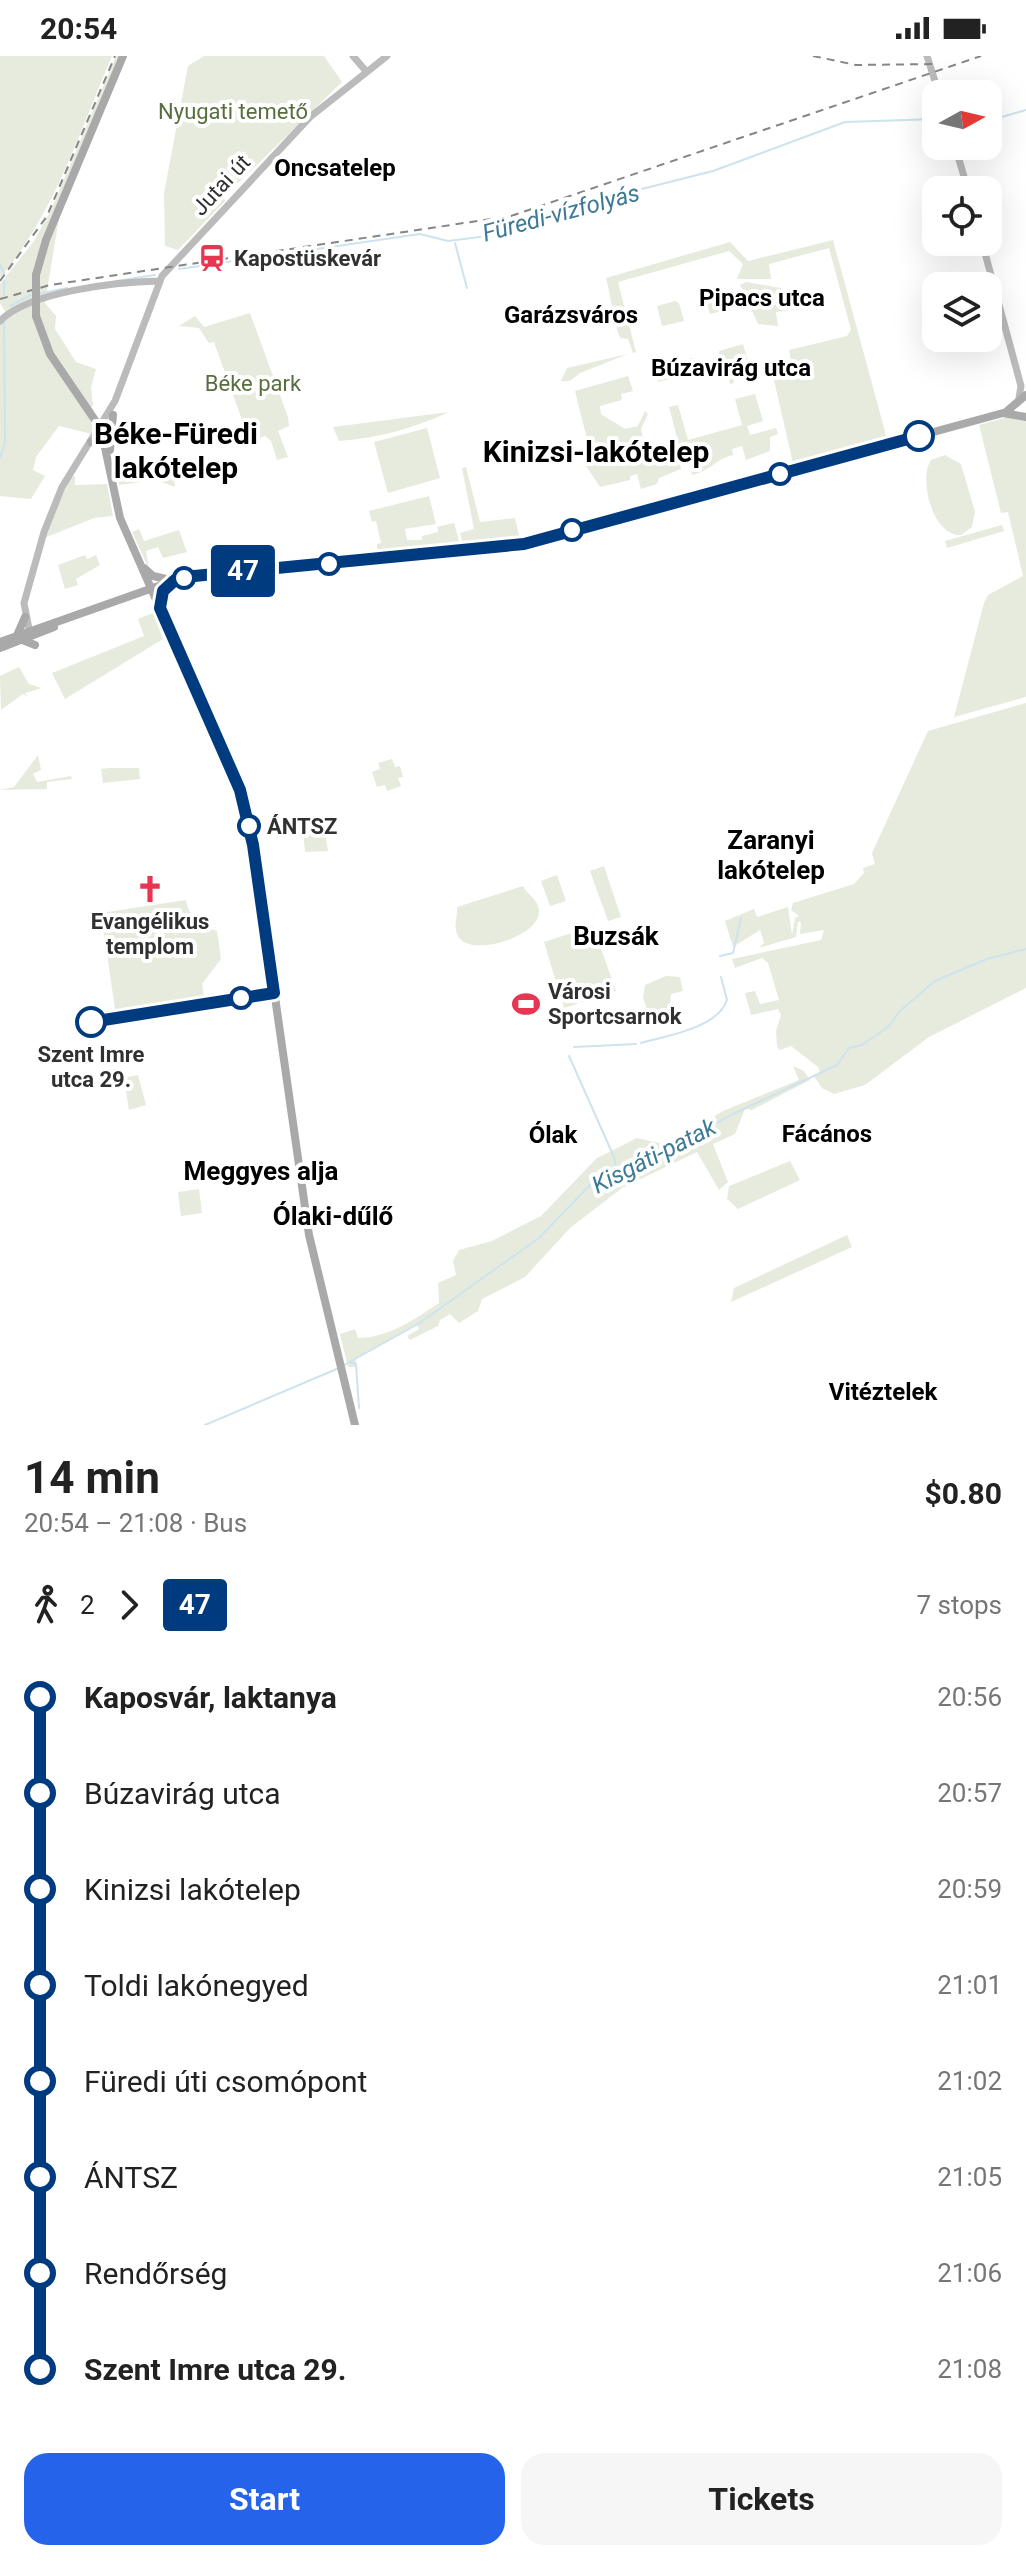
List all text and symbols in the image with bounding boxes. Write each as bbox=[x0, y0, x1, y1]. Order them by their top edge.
text: 20:54 bbox=[40, 11, 117, 46]
north arrow bbox=[922, 80, 1002, 160]
map controls bbox=[922, 80, 1002, 352]
park label: Nyugati temető bbox=[158, 99, 308, 124]
street label: Jutai út bbox=[187, 150, 255, 220]
district label: Oncsatelep bbox=[274, 154, 396, 182]
button: locate bbox=[922, 176, 1002, 256]
water label: Füredi-vízfolyás bbox=[479, 179, 643, 247]
station icon: Kapostüskevár bbox=[197, 243, 227, 273]
place label: Kapostüskevár bbox=[234, 246, 381, 271]
button: layers bbox=[922, 272, 1002, 352]
district label: Pipacs utca bbox=[699, 284, 825, 312]
district label: Garázsváros bbox=[504, 301, 638, 329]
district label: Búzavirág utca bbox=[651, 354, 811, 382]
park label: Béke park bbox=[205, 371, 302, 396]
district label: Béke-Füredi lakótelep bbox=[94, 416, 258, 485]
unlabelled marker bbox=[904, 421, 934, 451]
district label: Kinizsi-lakótelep bbox=[483, 434, 709, 469]
unlabelled marker bbox=[769, 463, 791, 485]
unlabelled marker bbox=[561, 519, 583, 541]
line badge: 47 bbox=[207, 545, 279, 597]
unlabelled marker bbox=[318, 553, 340, 575]
text: 47 bbox=[227, 554, 259, 587]
unlabelled marker bbox=[173, 567, 195, 589]
place label: ÁNTSZ bbox=[267, 814, 337, 839]
marker: ÁNTSZ bbox=[238, 815, 260, 837]
district label: Zaranyi lakótelep bbox=[717, 825, 825, 885]
church icon: Evangélikus templom bbox=[135, 874, 165, 904]
place label: Evangélikus templom bbox=[91, 909, 209, 959]
district label: Buzsák bbox=[573, 921, 660, 951]
place label: Városi Sportcsarnok bbox=[548, 979, 682, 1029]
unlabelled marker bbox=[230, 987, 252, 1009]
sports icon: Városi Sportcsarnok bbox=[511, 989, 541, 1019]
marker: Szent Imre utca 29. bbox=[76, 1007, 106, 1037]
place label: Szent Imre utca 29. bbox=[38, 1042, 145, 1092]
water label: Kisgáti-patak bbox=[587, 1112, 722, 1199]
district label: Fácános bbox=[782, 1120, 872, 1148]
district label: Ólak bbox=[529, 1121, 578, 1149]
district label: Meggyes alja bbox=[184, 1156, 338, 1186]
district label: Ólaki-dűlő bbox=[273, 1201, 394, 1231]
district label: Vitéztelek bbox=[829, 1378, 938, 1406]
text: 14 min bbox=[24, 1452, 160, 1504]
text: $0.80 bbox=[924, 1476, 1002, 1511]
text: 20:54 – 21:08 · Bus bbox=[24, 1508, 247, 1538]
icon: walk bbox=[24, 1583, 68, 1627]
icon: forward bbox=[107, 1583, 151, 1627]
text: 47 bbox=[179, 1588, 211, 1621]
text: 2 bbox=[80, 1590, 95, 1620]
text: 7 stops bbox=[916, 1590, 1002, 1620]
text: Kaposvár, laktanya bbox=[84, 1680, 337, 1715]
text: 20:56 bbox=[937, 1682, 1002, 1712]
text: Búzavirág utca bbox=[84, 1776, 281, 1811]
text: 20:57 bbox=[937, 1778, 1002, 1808]
text: Kinizsi lakótelep bbox=[84, 1872, 301, 1907]
text: 20:59 bbox=[937, 1874, 1002, 1904]
text: Toldi lakónegyed bbox=[84, 1968, 309, 2003]
text: 21:01 bbox=[937, 1970, 1002, 2000]
text: Füredi úti csomópont bbox=[84, 2064, 367, 2099]
text: 21:02 bbox=[937, 2066, 1002, 2096]
text: ÁNTSZ bbox=[84, 2160, 178, 2195]
text: 21:05 bbox=[937, 2162, 1002, 2192]
text: Rendőrség bbox=[84, 2256, 227, 2291]
text: 21:06 bbox=[937, 2258, 1002, 2288]
text: Szent Imre utca 29. bbox=[84, 2352, 346, 2387]
text: 21:08 bbox=[937, 2354, 1002, 2384]
button: Start bbox=[24, 2453, 505, 2545]
button: Tickets bbox=[521, 2453, 1002, 2545]

